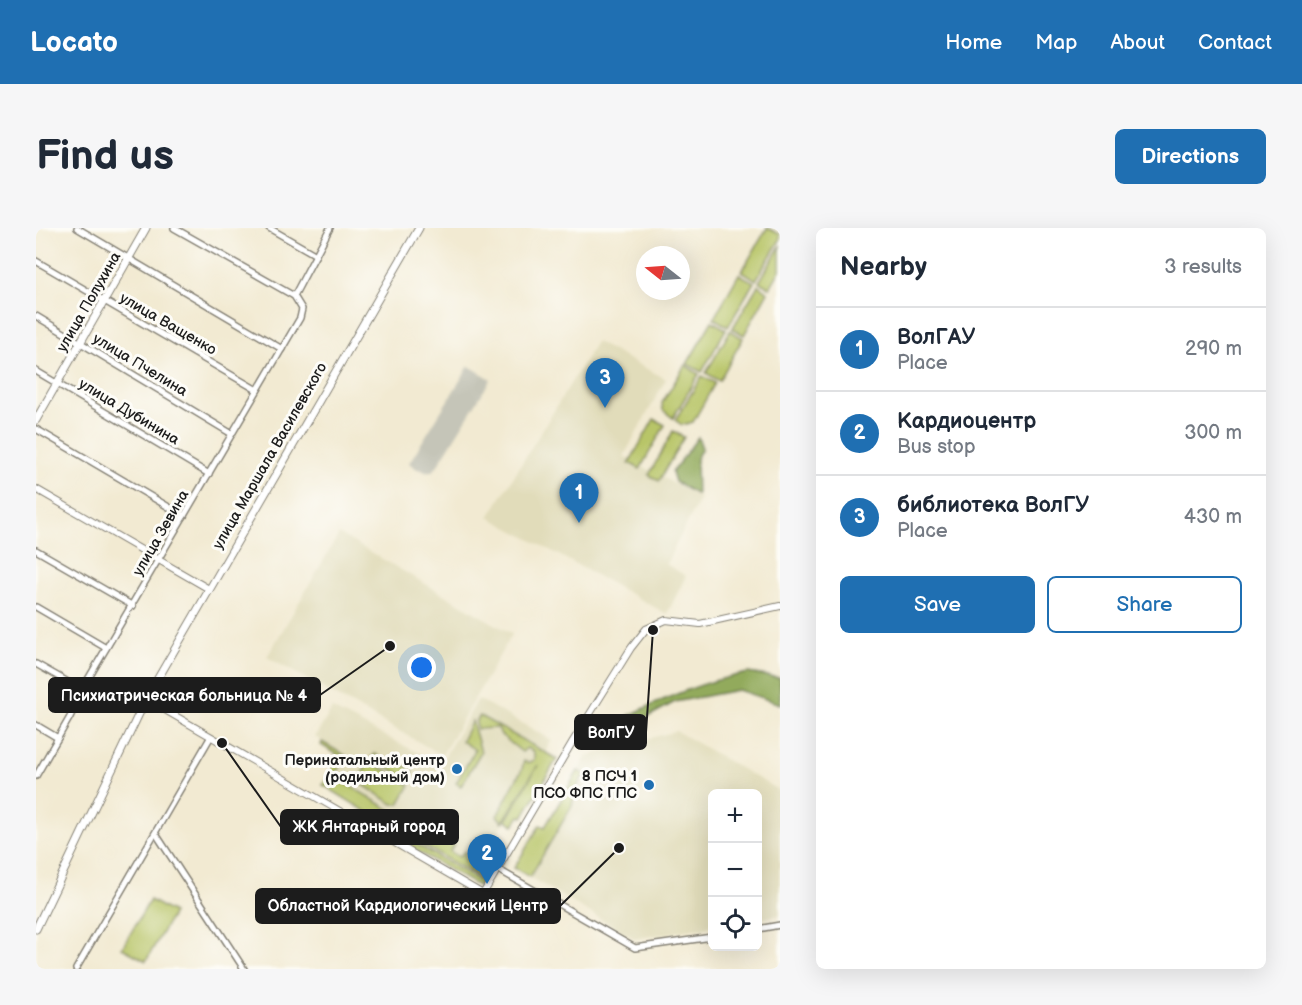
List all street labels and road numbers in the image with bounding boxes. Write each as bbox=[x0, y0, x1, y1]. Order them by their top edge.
street label: улица Полухина bbox=[53, 248, 125, 355]
street label: улица Ващенко bbox=[116, 289, 220, 359]
street label: улица Пчелина bbox=[89, 329, 191, 401]
street label: улица Маршала Василевского bbox=[209, 359, 331, 553]
street label: улица Дубинина bbox=[75, 375, 183, 450]
street label: улица Зевина bbox=[129, 486, 193, 579]

